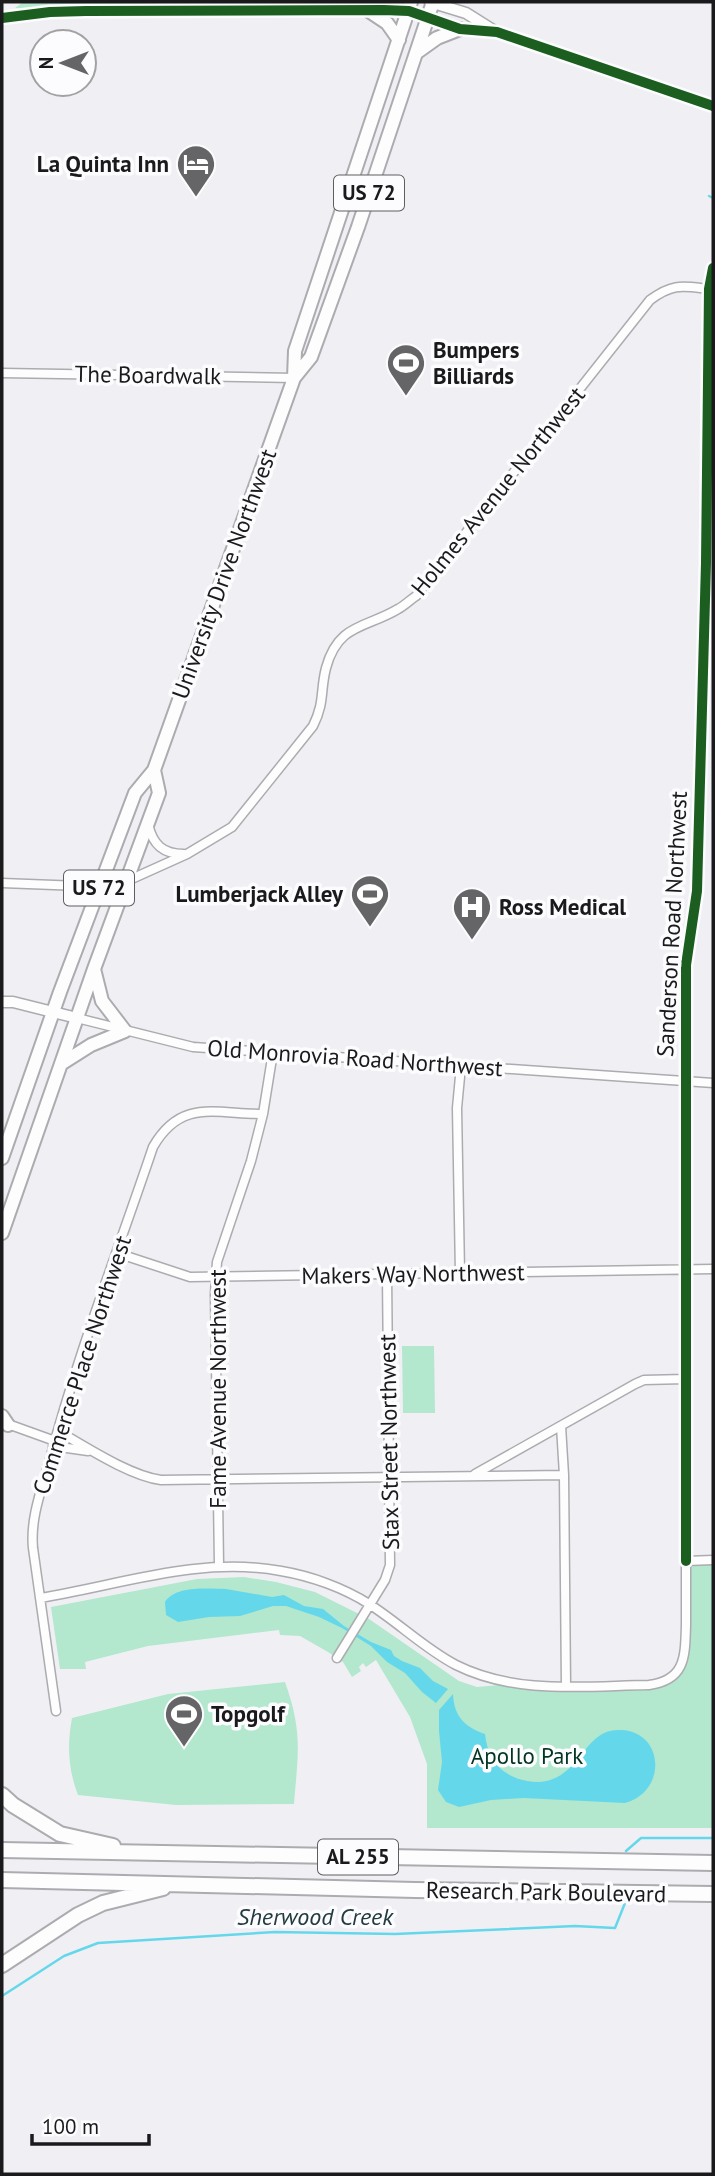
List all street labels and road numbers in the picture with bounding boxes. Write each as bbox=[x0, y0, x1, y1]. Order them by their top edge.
road number: US 72 bbox=[334, 176, 404, 210]
street label: The Boardwalk bbox=[74, 359, 222, 390]
street label: Holmes Avenue Northwest bbox=[404, 380, 591, 601]
street label: University Drive Northwest bbox=[165, 445, 282, 703]
street label: Sanderson Road Northwest bbox=[650, 790, 693, 1058]
road number: US 72 bbox=[64, 870, 134, 906]
street label: Old Monrovia Road Northwest bbox=[206, 1033, 504, 1082]
street label: Commerce Place Northwest bbox=[26, 1232, 137, 1498]
street label: Makers Way Northwest bbox=[301, 1257, 525, 1290]
street label: Fame Avenue Northwest bbox=[203, 1269, 232, 1509]
street label: Stax Street Northwest bbox=[372, 1334, 405, 1550]
road number: AL 255 bbox=[318, 1840, 398, 1874]
street label: Research Park Boulevard bbox=[426, 1875, 666, 1908]

